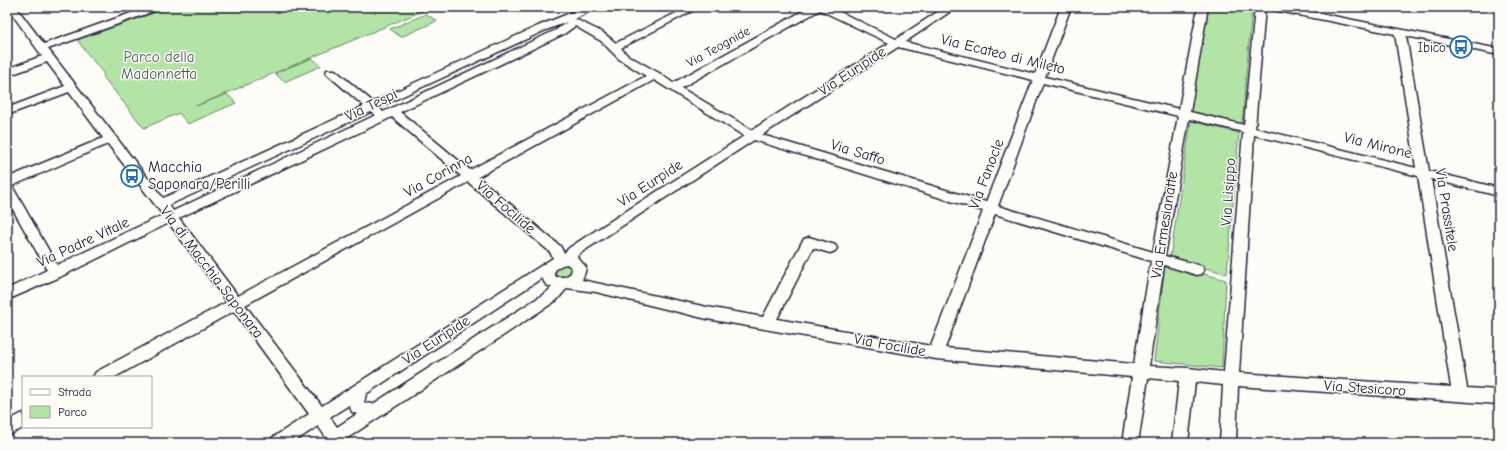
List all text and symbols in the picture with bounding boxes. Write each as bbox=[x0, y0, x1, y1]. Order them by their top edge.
street label: Via Teognide bbox=[684, 23, 753, 70]
street label: Via Ecateo di Mileto bbox=[939, 30, 1067, 78]
bus stop icon: Ibico bbox=[1448, 34, 1474, 60]
place label: Ibico bbox=[1418, 40, 1446, 55]
street label: Via Euripide bbox=[815, 42, 890, 100]
park label: Parco della Madonnetta bbox=[121, 48, 197, 83]
street label: Via Tespi bbox=[342, 85, 400, 125]
street label: Via Mirone bbox=[1342, 128, 1414, 162]
street label: Via Saffo bbox=[828, 135, 888, 169]
street label: Via Fanocle bbox=[964, 136, 1008, 212]
street label: Via Corinna bbox=[401, 149, 475, 201]
street label: Via Eurpide bbox=[614, 155, 686, 211]
street label: Via Lisippo bbox=[1217, 157, 1239, 227]
place label: Macchia Saponara/Perilli bbox=[148, 158, 251, 193]
bus stop icon: Macchia Saponara/Perilli bbox=[119, 163, 145, 189]
street label: Via Prassitele bbox=[1432, 167, 1463, 253]
street label: Via Ermesianatte bbox=[1147, 170, 1181, 280]
street label: Via Focilide bbox=[473, 176, 540, 238]
street label: Via di Macchia Saponara bbox=[156, 202, 268, 342]
street label: Via Padre Vitale bbox=[34, 213, 132, 271]
street label: Via Euripide bbox=[399, 311, 474, 369]
street label: Via Focilide bbox=[853, 330, 928, 360]
legend bbox=[22, 376, 152, 428]
street label: Via Stesicoro bbox=[1323, 376, 1407, 400]
text: Strada bbox=[58, 385, 91, 399]
text: Parco bbox=[58, 405, 87, 419]

